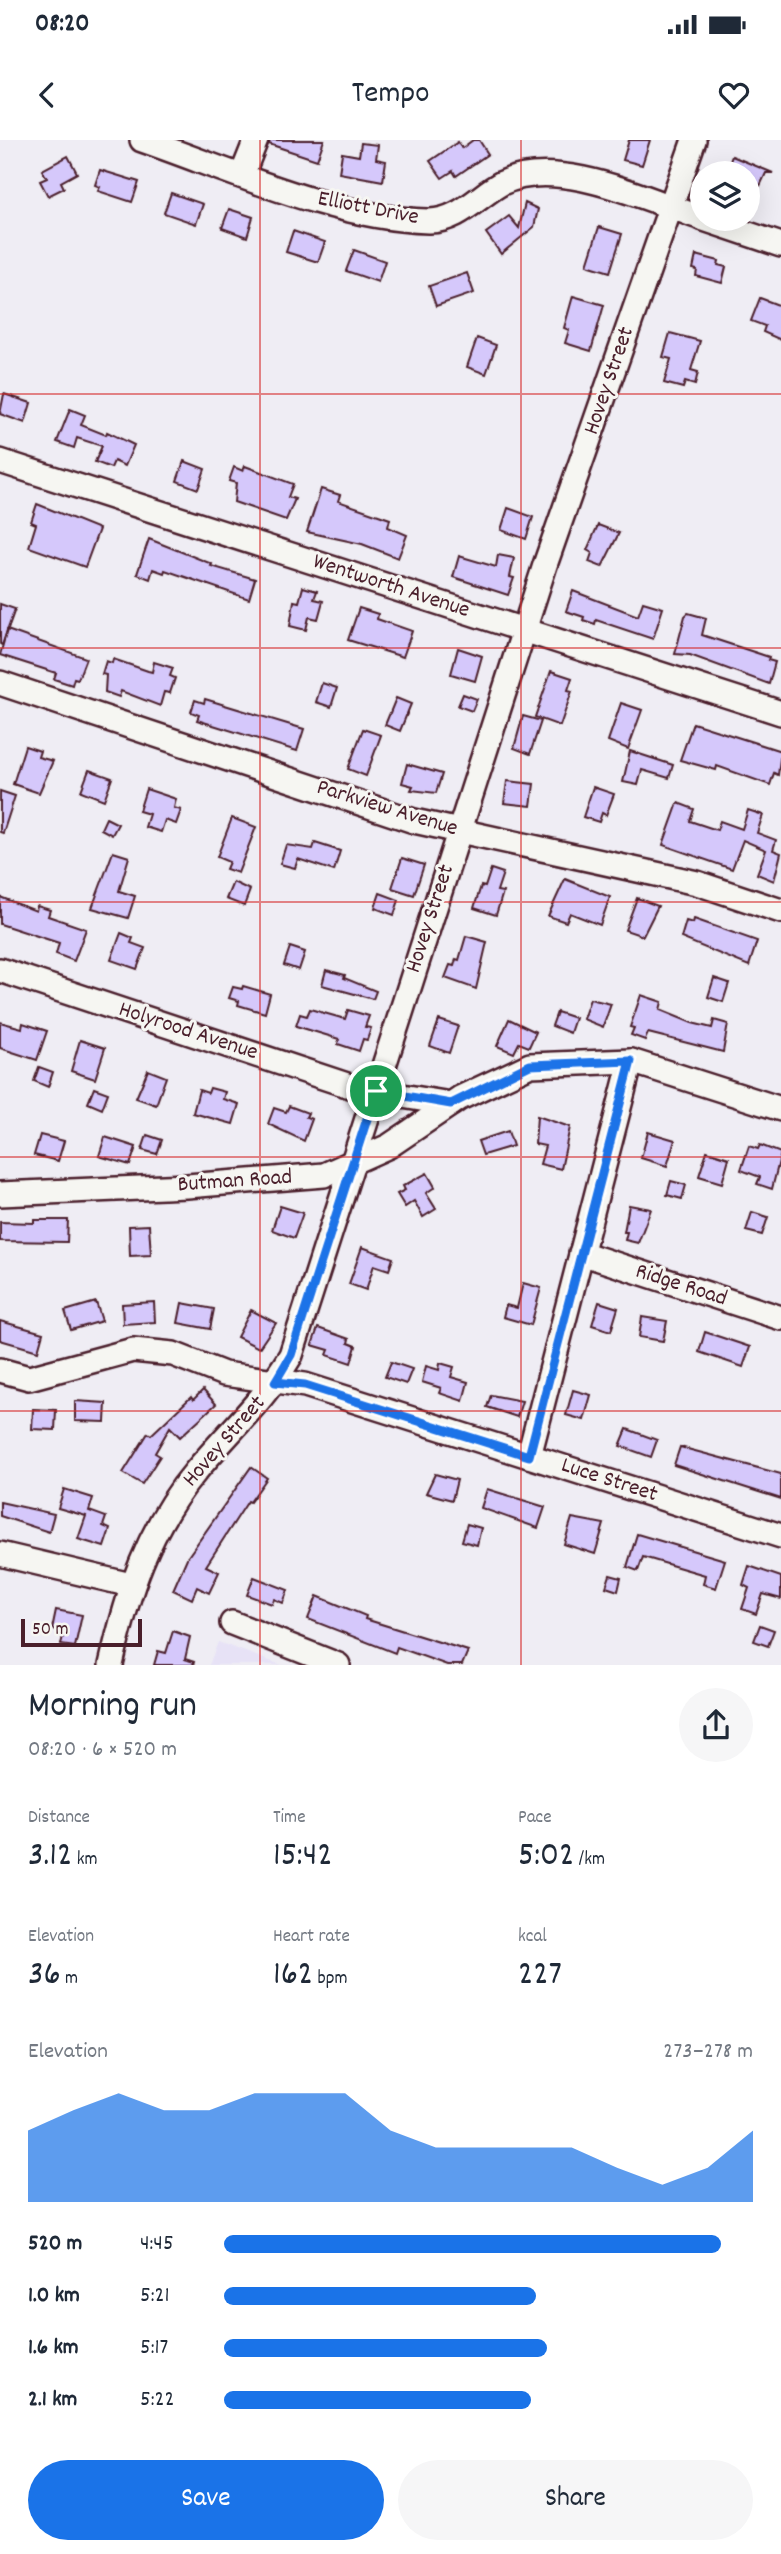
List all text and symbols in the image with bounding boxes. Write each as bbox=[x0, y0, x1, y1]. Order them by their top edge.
text: 08:20 bbox=[35, 6, 89, 43]
text: Tempo bbox=[352, 72, 429, 118]
icon: back bbox=[28, 76, 66, 114]
icon: heart bbox=[715, 76, 753, 114]
map controls bbox=[690, 161, 760, 231]
button: layers bbox=[690, 161, 760, 231]
street label: Elliott Drive bbox=[315, 183, 421, 235]
street label: Hovey Street bbox=[576, 323, 644, 439]
street label: Wentworth Avenue bbox=[308, 546, 474, 628]
street label: Parkview Avenue bbox=[312, 772, 462, 846]
street label: Hovey Street bbox=[398, 861, 464, 977]
street label: Holyrood Avenue bbox=[114, 994, 262, 1070]
pin bbox=[346, 1061, 406, 1121]
icon: arrive bbox=[357, 1072, 395, 1110]
street label: Butman Road bbox=[177, 1162, 293, 1202]
street label: Ridge Road bbox=[631, 1256, 731, 1316]
street label: Hovey Street bbox=[176, 1389, 274, 1495]
street label: Luce Street bbox=[556, 1450, 662, 1512]
scale bar bbox=[21, 1616, 142, 1648]
text: 50 m bbox=[32, 1617, 69, 1644]
text: Morning run bbox=[28, 1680, 197, 1735]
button: share bbox=[679, 1688, 753, 1762]
text: 08:20 · 6 × 520 m bbox=[28, 1734, 177, 1767]
text: Distance bbox=[28, 1805, 90, 1832]
text: Time bbox=[273, 1805, 306, 1832]
text: Pace bbox=[518, 1805, 552, 1832]
text: 3.12 bbox=[28, 1832, 72, 1882]
text: 15:42 bbox=[273, 1832, 333, 1882]
text: 5:02 bbox=[518, 1832, 574, 1882]
text: km bbox=[72, 1847, 98, 1874]
text: /km bbox=[574, 1847, 605, 1874]
text: Elevation bbox=[28, 1924, 94, 1951]
text: Heart rate bbox=[273, 1924, 350, 1951]
text: kcal bbox=[518, 1924, 547, 1951]
text: 36 bbox=[28, 1951, 61, 2001]
text: 162 bbox=[273, 1951, 313, 2001]
text: 227 bbox=[518, 1951, 562, 2001]
text: m bbox=[61, 1966, 78, 1993]
text: bpm bbox=[313, 1966, 348, 1993]
text: Elevation bbox=[28, 2036, 108, 2069]
text: 273–278 m bbox=[663, 2036, 753, 2069]
text: 520 m bbox=[28, 2228, 82, 2261]
text: 4:45 bbox=[140, 2228, 174, 2261]
text: 1.0 km bbox=[28, 2280, 80, 2313]
text: 5:21 bbox=[140, 2280, 170, 2313]
text: 1.6 km bbox=[28, 2332, 79, 2365]
text: 5:17 bbox=[140, 2332, 168, 2365]
text: 2.1 km bbox=[28, 2384, 77, 2417]
text: 5:22 bbox=[140, 2384, 175, 2417]
button: Save bbox=[28, 2460, 384, 2540]
button: Share bbox=[398, 2460, 753, 2540]

